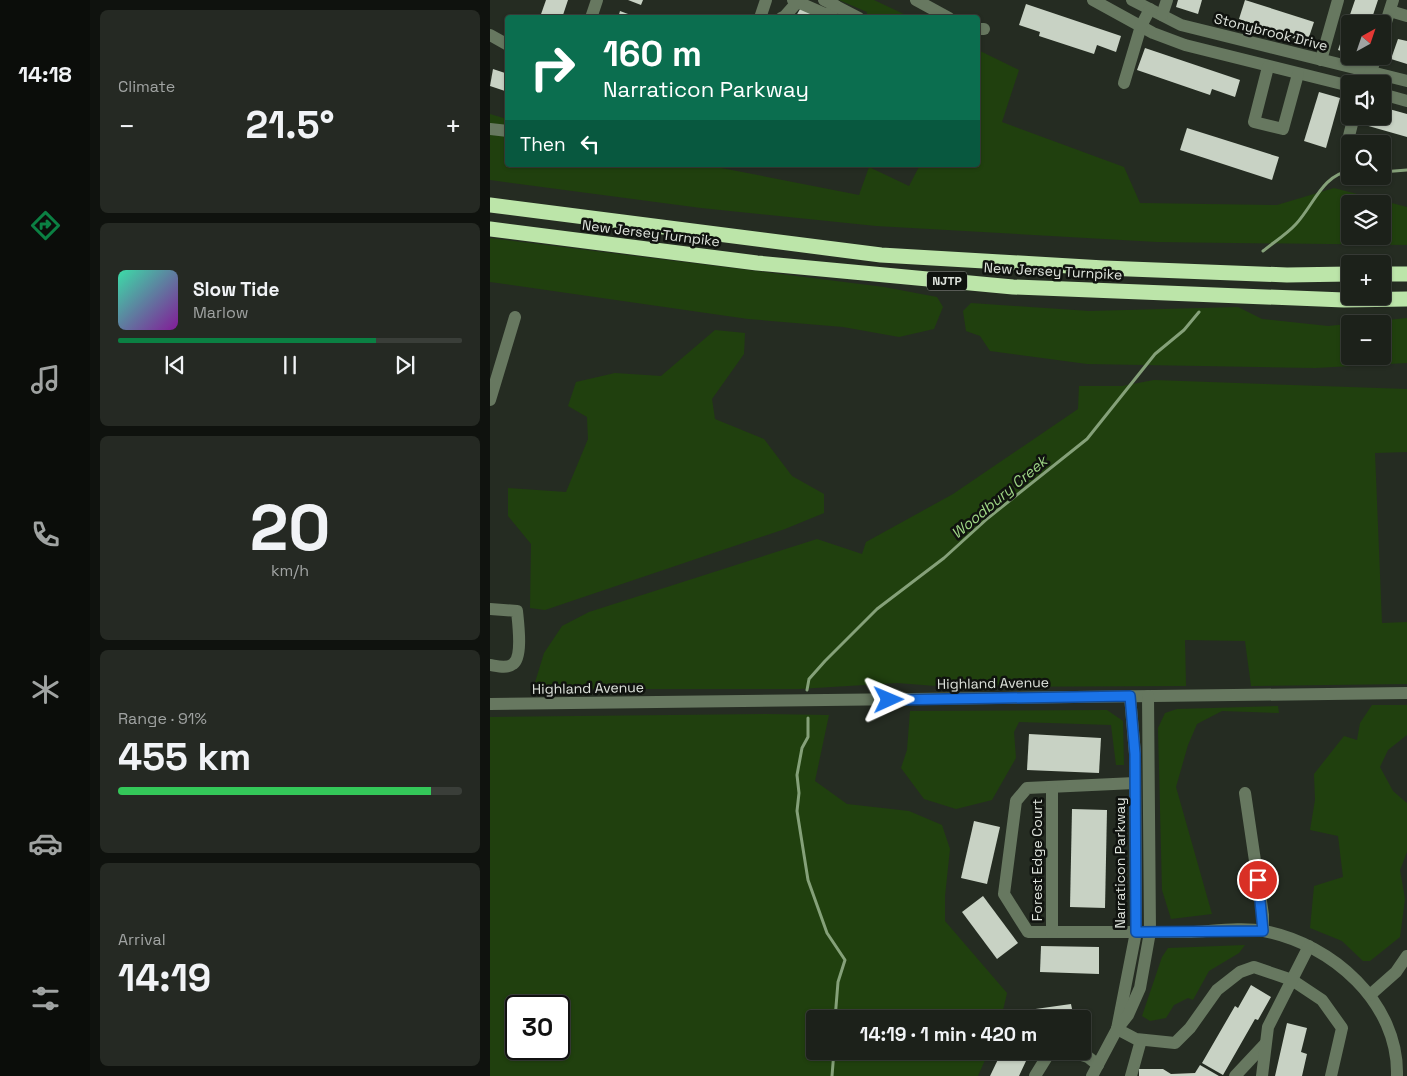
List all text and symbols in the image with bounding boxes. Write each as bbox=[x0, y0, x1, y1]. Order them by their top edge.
street label: Stonybrook Drive bbox=[1212, 9, 1330, 55]
north arrow bbox=[1341, 15, 1391, 65]
map controls bbox=[1341, 15, 1391, 365]
text: 160 m bbox=[603, 32, 702, 76]
icon: right bbox=[520, 35, 585, 100]
text: 14:18 bbox=[18, 60, 72, 88]
text: Narraticon Parkway bbox=[603, 75, 809, 103]
button: sound bbox=[1341, 75, 1391, 125]
text: Climate bbox=[118, 76, 175, 97]
text: 21.5° bbox=[246, 101, 334, 149]
text: − bbox=[118, 108, 135, 144]
text: + bbox=[445, 108, 462, 144]
icon: left bbox=[576, 130, 604, 158]
text: Then bbox=[520, 132, 566, 157]
button: search bbox=[1341, 135, 1391, 185]
button: layers bbox=[1341, 195, 1391, 245]
icon: directions bbox=[28, 208, 63, 243]
street label: New Jersey Turnpike bbox=[581, 216, 721, 250]
button: + bbox=[1341, 255, 1391, 305]
street label: New Jersey Turnpike bbox=[983, 258, 1123, 284]
road number: NJTP bbox=[927, 272, 967, 290]
text: Slow Tide bbox=[193, 277, 279, 302]
text: Marlow bbox=[193, 302, 249, 323]
button: − bbox=[1341, 315, 1391, 365]
icon: previous bbox=[161, 351, 189, 379]
icon: pause bbox=[276, 351, 304, 379]
icon: next bbox=[391, 351, 419, 379]
icon: music bbox=[28, 362, 63, 397]
water label: Woodbury Creek bbox=[947, 450, 1052, 543]
text: 20 bbox=[250, 486, 330, 569]
icon: phone bbox=[28, 517, 63, 552]
text: km/h bbox=[271, 560, 309, 581]
icon: climate bbox=[28, 672, 63, 707]
position arrow bbox=[862, 673, 914, 725]
street label: Highland Avenue bbox=[937, 673, 1049, 693]
street label: Highland Avenue bbox=[532, 678, 644, 698]
text: Range · 91% bbox=[118, 708, 207, 729]
text: 455 km bbox=[118, 733, 251, 781]
street label: Narraticon Parkway bbox=[1111, 798, 1129, 929]
street label: Forest Edge Court bbox=[1028, 799, 1046, 921]
icon: car bbox=[28, 826, 63, 861]
pin bbox=[1237, 859, 1279, 901]
icon: arrive bbox=[1244, 866, 1272, 894]
text: Arrival bbox=[118, 929, 166, 950]
text: 14:19 bbox=[118, 954, 211, 1002]
icon: filters bbox=[28, 981, 63, 1016]
speed limit sign: 30 bbox=[505, 995, 570, 1060]
text: 14:19 · 1 min · 420 m bbox=[860, 1022, 1037, 1047]

